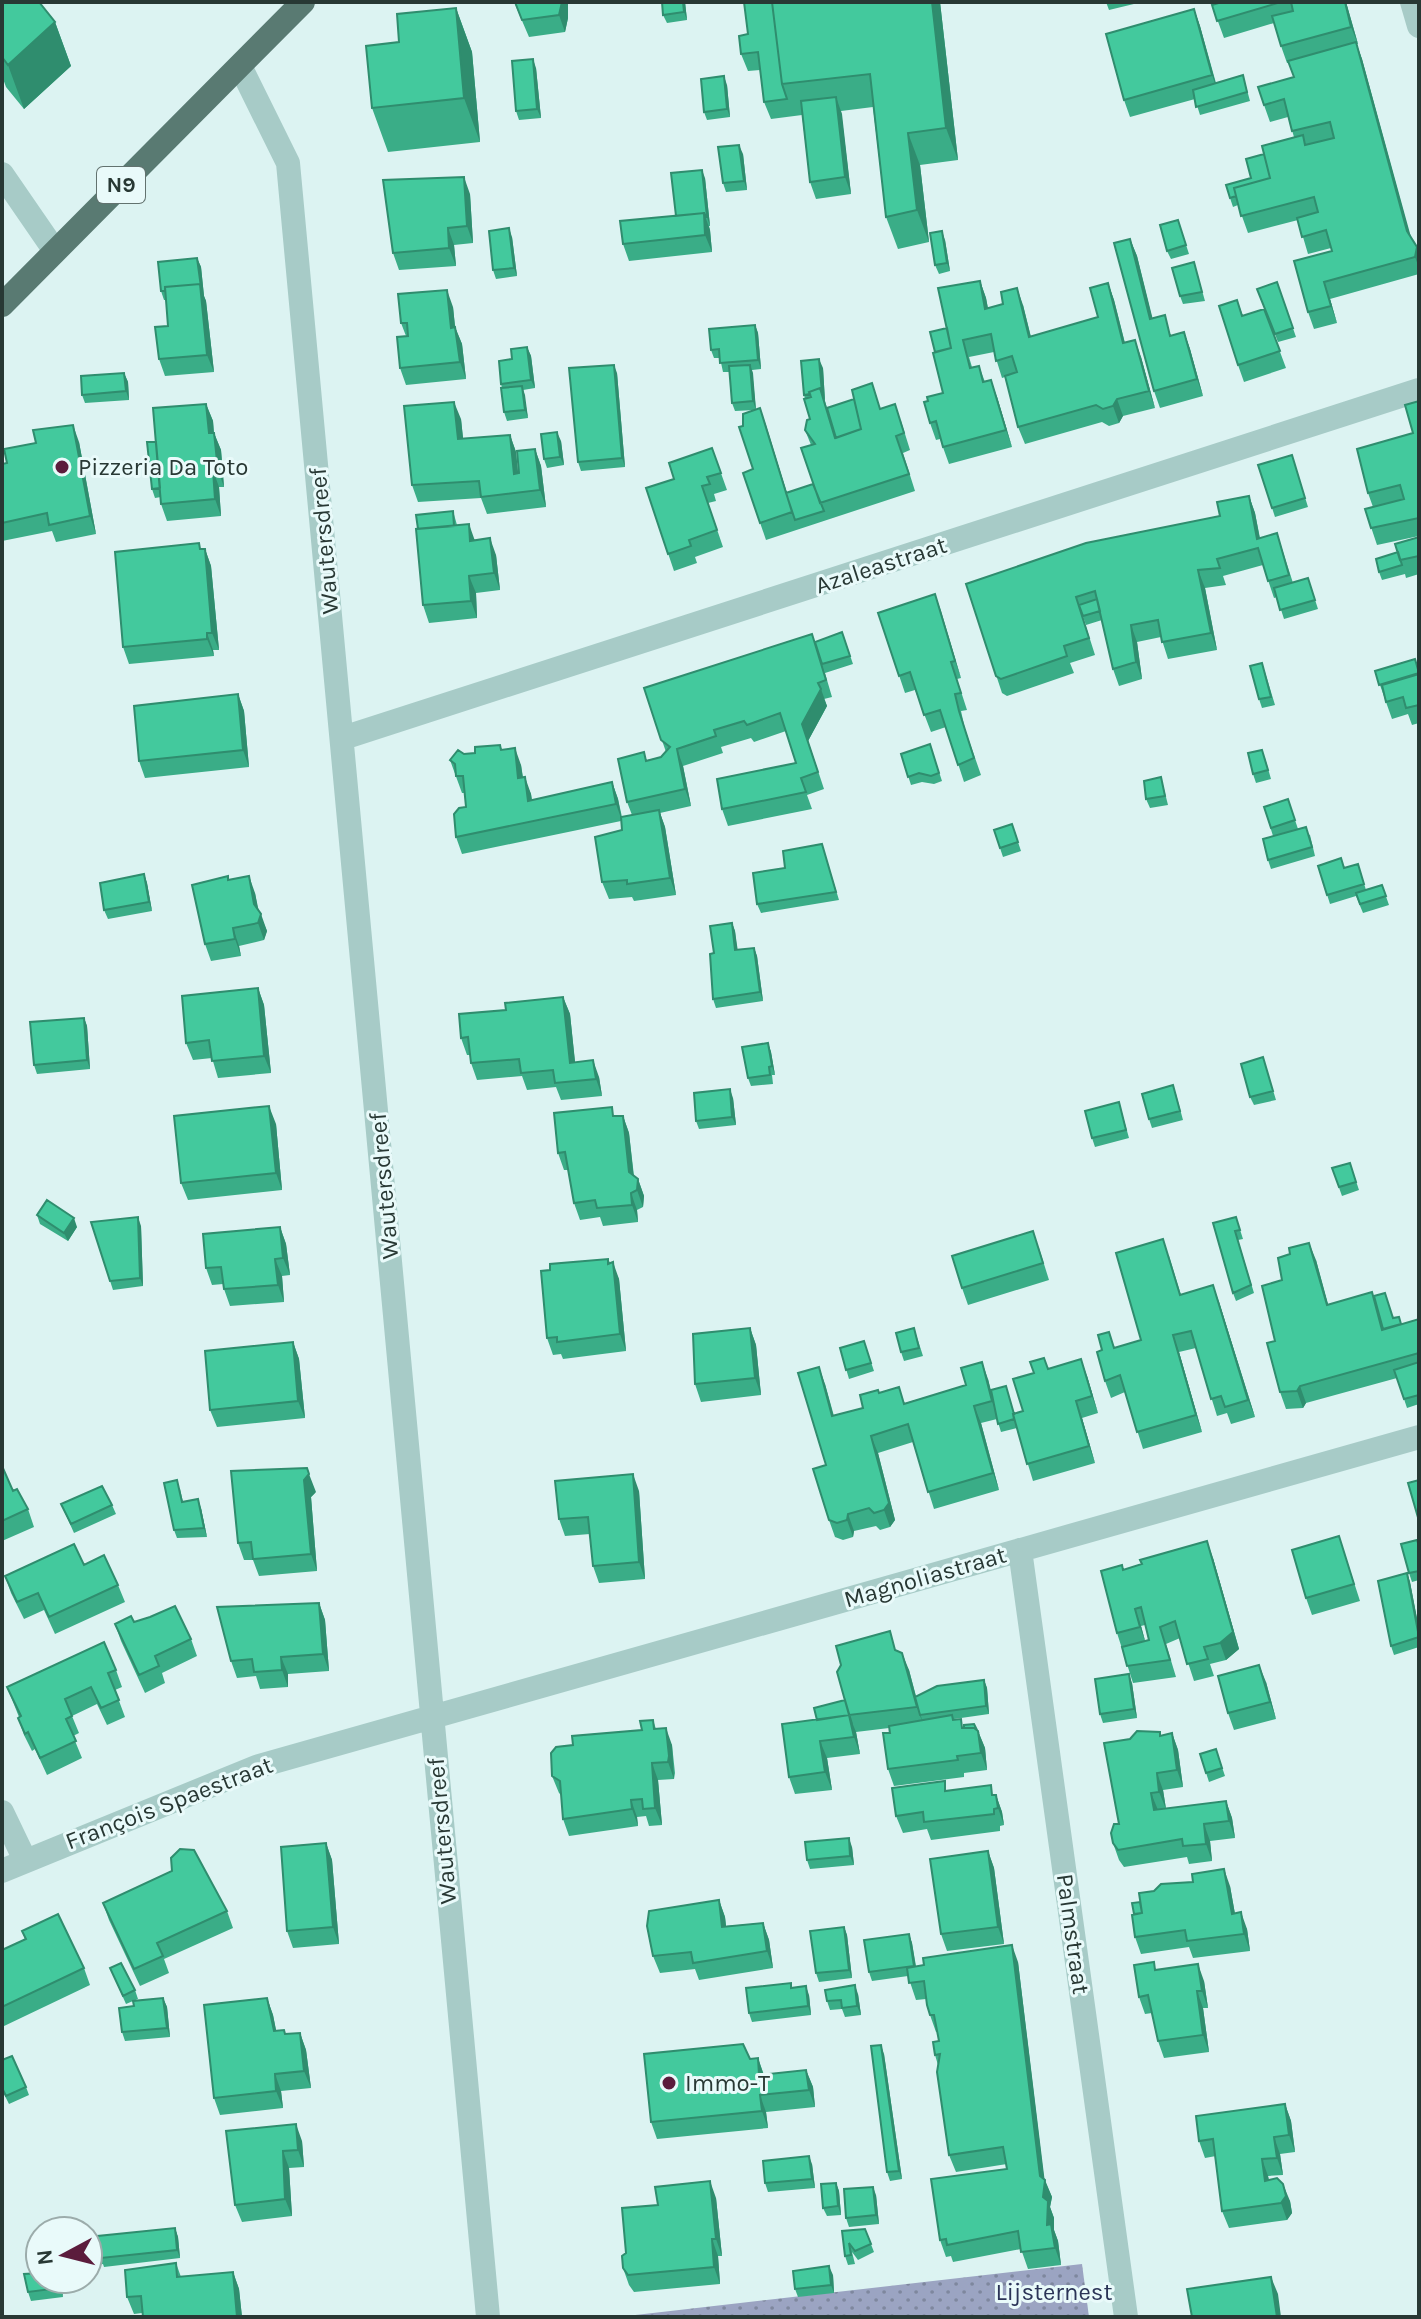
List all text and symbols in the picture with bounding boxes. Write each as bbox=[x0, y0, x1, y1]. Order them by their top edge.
road number: N9 bbox=[97, 167, 145, 203]
place label: Pizzeria Da Toto bbox=[78, 453, 248, 481]
marker: Pizzeria Da Toto bbox=[53, 458, 71, 476]
street label: Wautersdreef bbox=[304, 466, 344, 615]
street label: Azaleastraat bbox=[812, 531, 950, 599]
street label: Wautersdreef bbox=[364, 1111, 404, 1260]
street label: Magnoliastraat bbox=[841, 1540, 1009, 1614]
street label: François Spaestraat bbox=[61, 1751, 277, 1855]
street label: Wautersdreef bbox=[422, 1756, 462, 1905]
street label: Palmstraat bbox=[1051, 1872, 1095, 1996]
place label: Immo-T bbox=[685, 2069, 770, 2097]
marker: Immo-T bbox=[660, 2074, 678, 2092]
north arrow bbox=[24, 2215, 104, 2295]
text: N bbox=[31, 2248, 59, 2267]
park label: Lijsternest bbox=[996, 2278, 1112, 2306]

